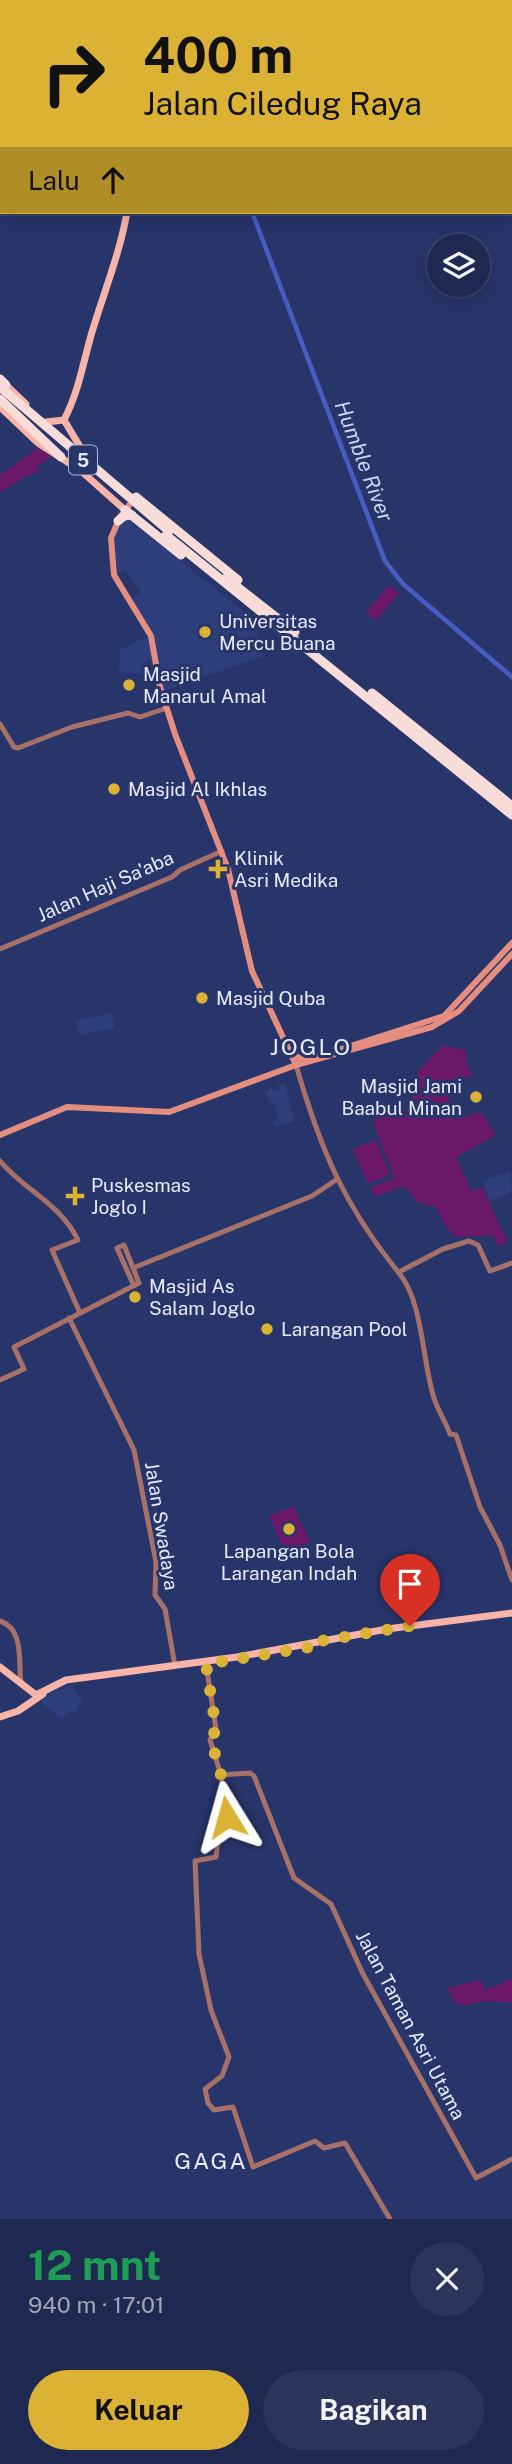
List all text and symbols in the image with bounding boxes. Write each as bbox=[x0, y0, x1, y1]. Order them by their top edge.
text: 400 m bbox=[143, 26, 293, 84]
icon: right bbox=[28, 28, 119, 119]
text: Jalan Ciledug Raya bbox=[143, 85, 422, 122]
icon: ahead bbox=[94, 161, 132, 199]
text: Lalu bbox=[28, 165, 80, 196]
map controls bbox=[427, 234, 490, 297]
button: layers bbox=[427, 234, 490, 297]
water label: Humble River bbox=[330, 397, 399, 526]
road number: 5 bbox=[69, 446, 97, 474]
place label: Universitas Mercu Buana bbox=[219, 610, 335, 654]
marker: Universitas Mercu Buana bbox=[197, 624, 213, 640]
place label: Masjid Manarul Amal bbox=[143, 663, 267, 707]
marker: Masjid Manarul Amal bbox=[121, 677, 137, 693]
place label: Masjid Al Ikhlas bbox=[128, 778, 267, 800]
marker: Masjid Al Ikhlas bbox=[106, 781, 122, 797]
street label: Jalan Haji Sa'aba bbox=[33, 846, 177, 926]
place label: Klinik Asri Medika bbox=[234, 847, 338, 891]
marker: Klinik Asri Medika bbox=[208, 859, 228, 879]
place label: Masjid Quba bbox=[216, 987, 326, 1009]
marker: Masjid Quba bbox=[194, 990, 210, 1006]
district label: JOGLO bbox=[270, 1033, 352, 1060]
place label: Masjid Jami Baabul Minan bbox=[341, 1075, 462, 1119]
marker: Masjid Jami Baabul Minan bbox=[468, 1089, 484, 1105]
place label: Puskesmas Joglo I bbox=[91, 1174, 191, 1218]
marker: Puskesmas Joglo I bbox=[65, 1186, 85, 1206]
place label: Masjid As Salam Joglo bbox=[149, 1275, 255, 1319]
marker: Masjid As Salam Joglo bbox=[127, 1289, 143, 1305]
place label: Larangan Pool bbox=[281, 1318, 408, 1340]
marker: Larangan Pool bbox=[259, 1321, 275, 1337]
street label: Jalan Swadaya bbox=[141, 1460, 183, 1592]
marker: Lapangan Bola Larangan Indah bbox=[281, 1521, 297, 1537]
place label: Lapangan Bola Larangan Indah bbox=[221, 1540, 357, 1584]
pin bbox=[380, 1554, 440, 1626]
icon: arrive bbox=[391, 1565, 429, 1603]
position arrow bbox=[190, 1780, 264, 1854]
street label: Jalan Taman Asri Utama bbox=[352, 1927, 470, 2123]
district label: GAGA bbox=[174, 2147, 248, 2174]
text: 12 mnt bbox=[28, 2240, 161, 2289]
button: close bbox=[410, 2242, 484, 2316]
text: 940 m · 17:01 bbox=[28, 2291, 164, 2318]
button: Keluar bbox=[28, 2370, 249, 2450]
button: Bagikan bbox=[263, 2370, 484, 2450]

